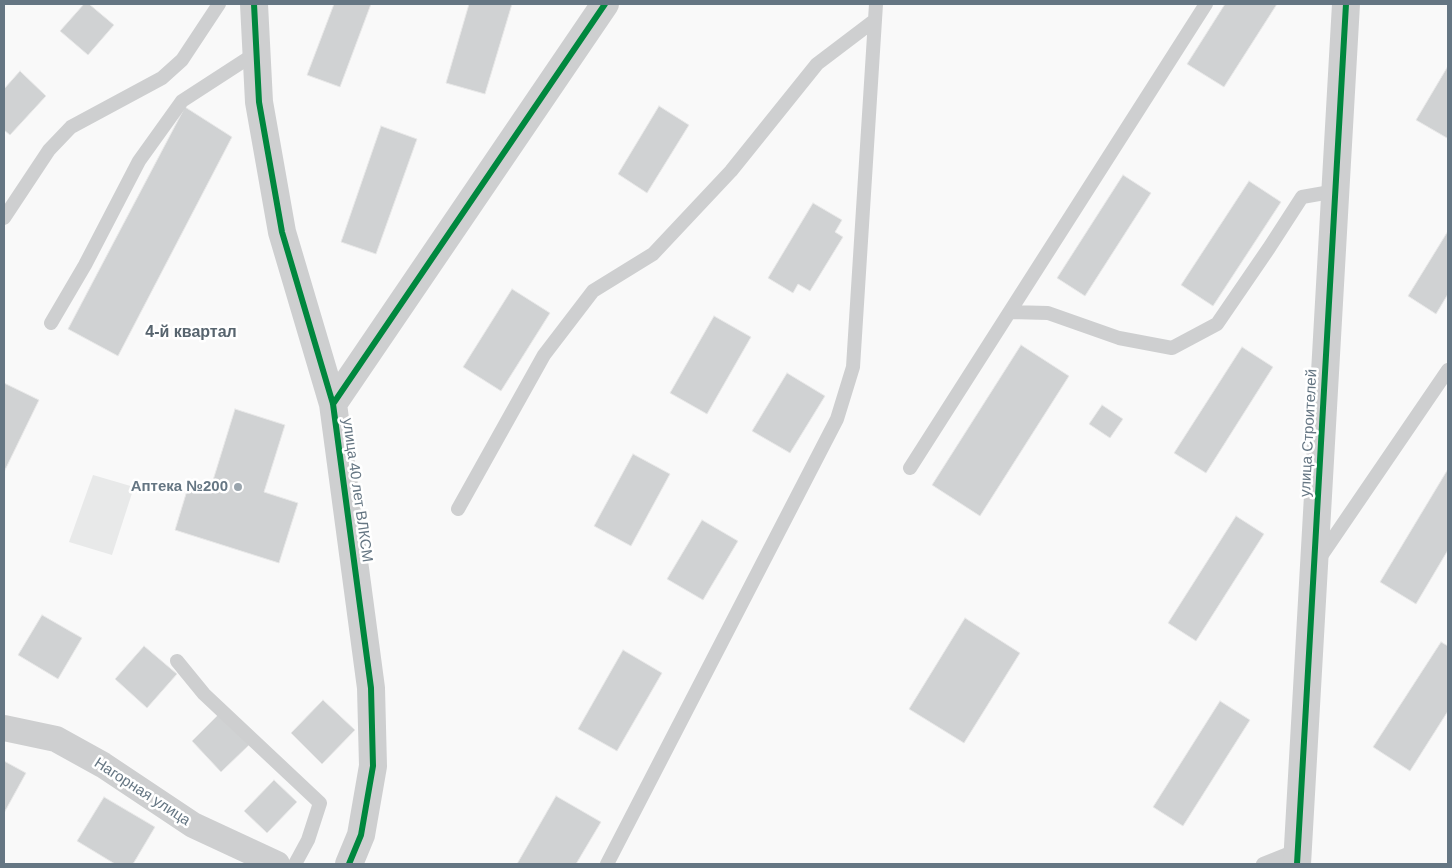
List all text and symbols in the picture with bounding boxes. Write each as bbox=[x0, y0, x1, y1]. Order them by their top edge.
district label: 4-й квартал bbox=[145, 323, 237, 343]
street label: улица Строителей bbox=[1297, 369, 1321, 497]
street label: улица 40 лет ВЛКСМ bbox=[338, 417, 376, 563]
place label: Аптека №200 bbox=[131, 478, 228, 496]
marker: Аптека №200 bbox=[232, 481, 244, 493]
street label: Нагорная улица bbox=[90, 754, 194, 830]

